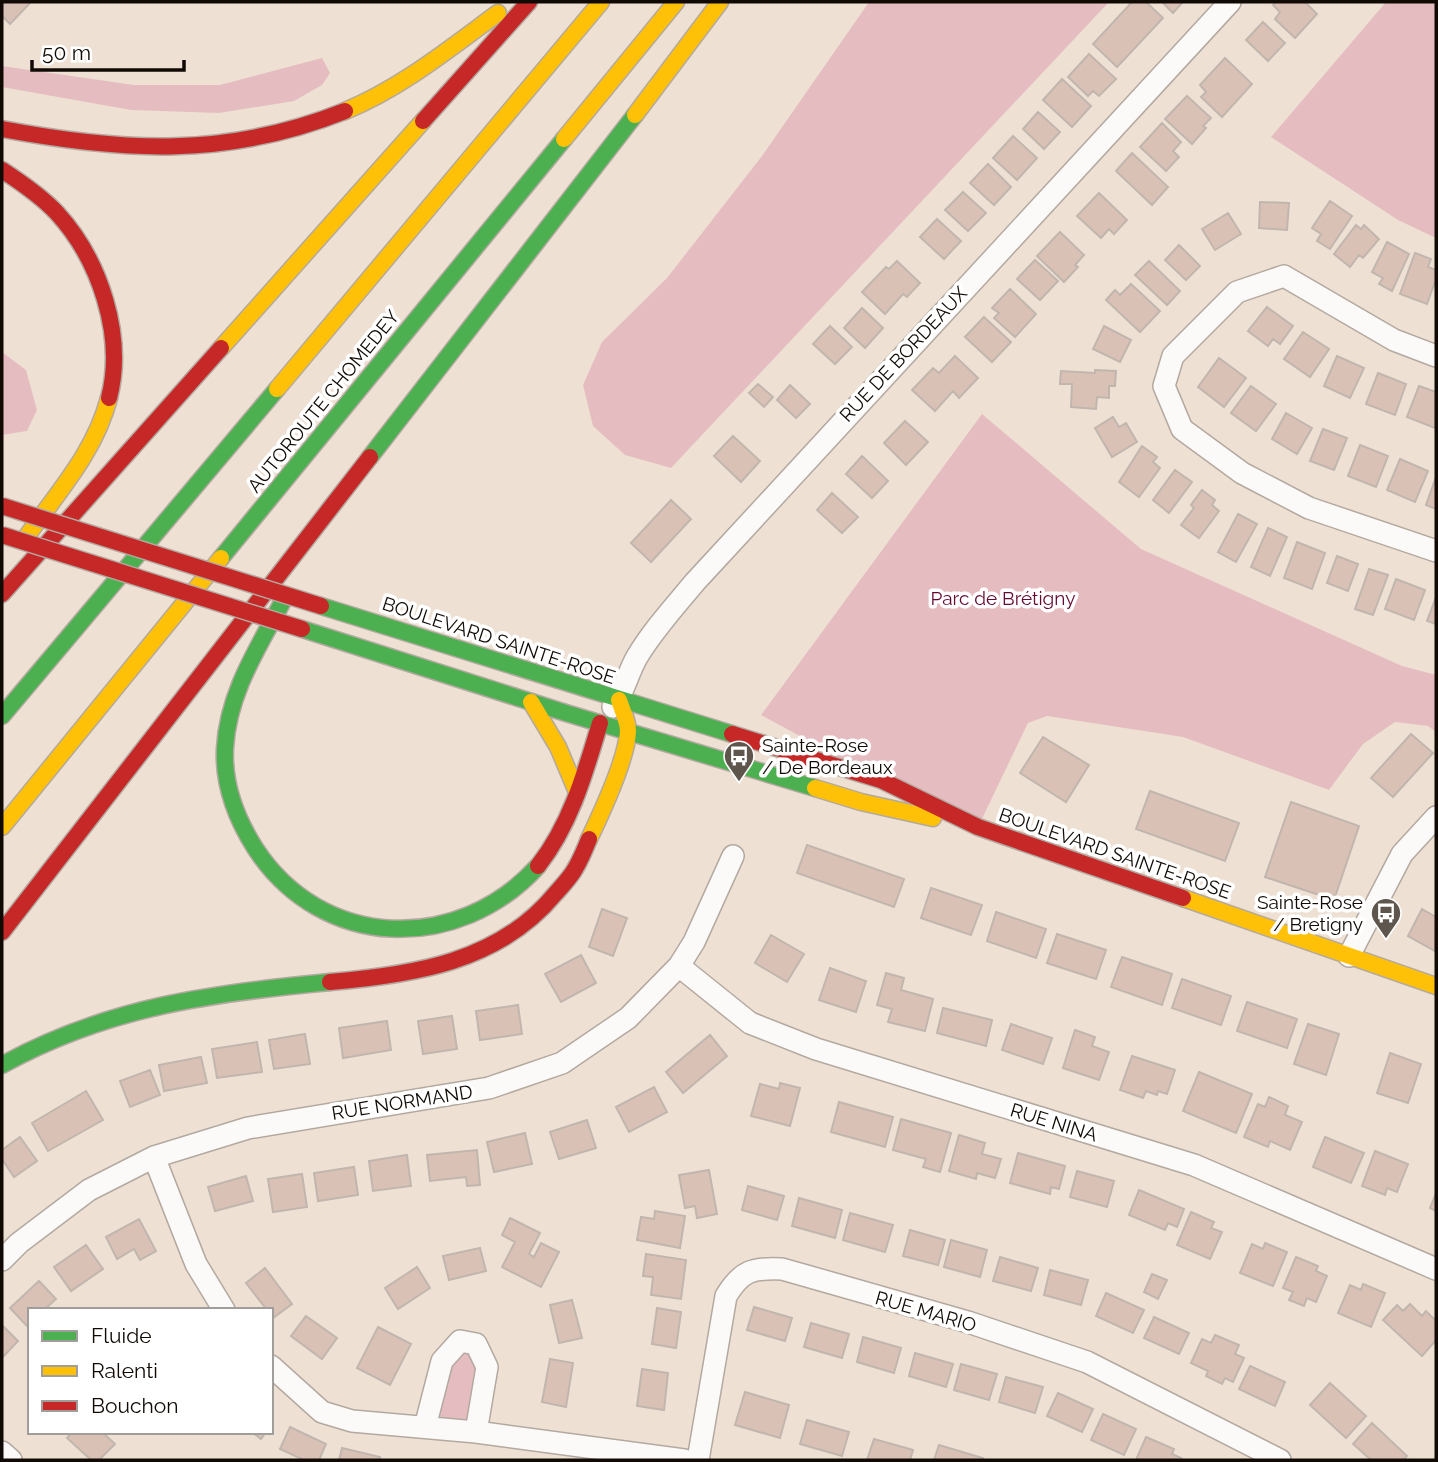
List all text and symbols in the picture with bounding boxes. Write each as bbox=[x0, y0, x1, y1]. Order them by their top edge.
scale bar bbox=[32, 28, 184, 72]
text: 50 m bbox=[42, 40, 91, 65]
street label: RUE DE BORDEAUX bbox=[835, 282, 971, 426]
street label: AUTOROUTE CHOMEDEY bbox=[243, 305, 404, 497]
park label: Parc de Brétigny bbox=[930, 587, 1076, 609]
street label: BOULEVARD SAINTE-ROSE bbox=[380, 592, 618, 688]
place label: Sainte-Rose / De Bordeaux bbox=[762, 734, 893, 778]
bus stop icon: Sainte-Rose / De Bordeaux bbox=[722, 739, 756, 783]
street label: BOULEVARD SAINTE-ROSE bbox=[996, 803, 1234, 903]
place label: Sainte-Rose / Bretigny bbox=[1257, 891, 1363, 935]
bus stop icon: Sainte-Rose / Bretigny bbox=[1369, 896, 1403, 940]
street label: RUE NORMAND bbox=[330, 1080, 474, 1124]
street label: RUE NINA bbox=[1008, 1098, 1100, 1146]
street label: RUE MARIO bbox=[873, 1286, 979, 1336]
legend bbox=[28, 1308, 273, 1434]
text: Fluide bbox=[91, 1323, 152, 1348]
text: Ralenti bbox=[91, 1358, 158, 1383]
text: Bouchon bbox=[91, 1393, 178, 1418]

